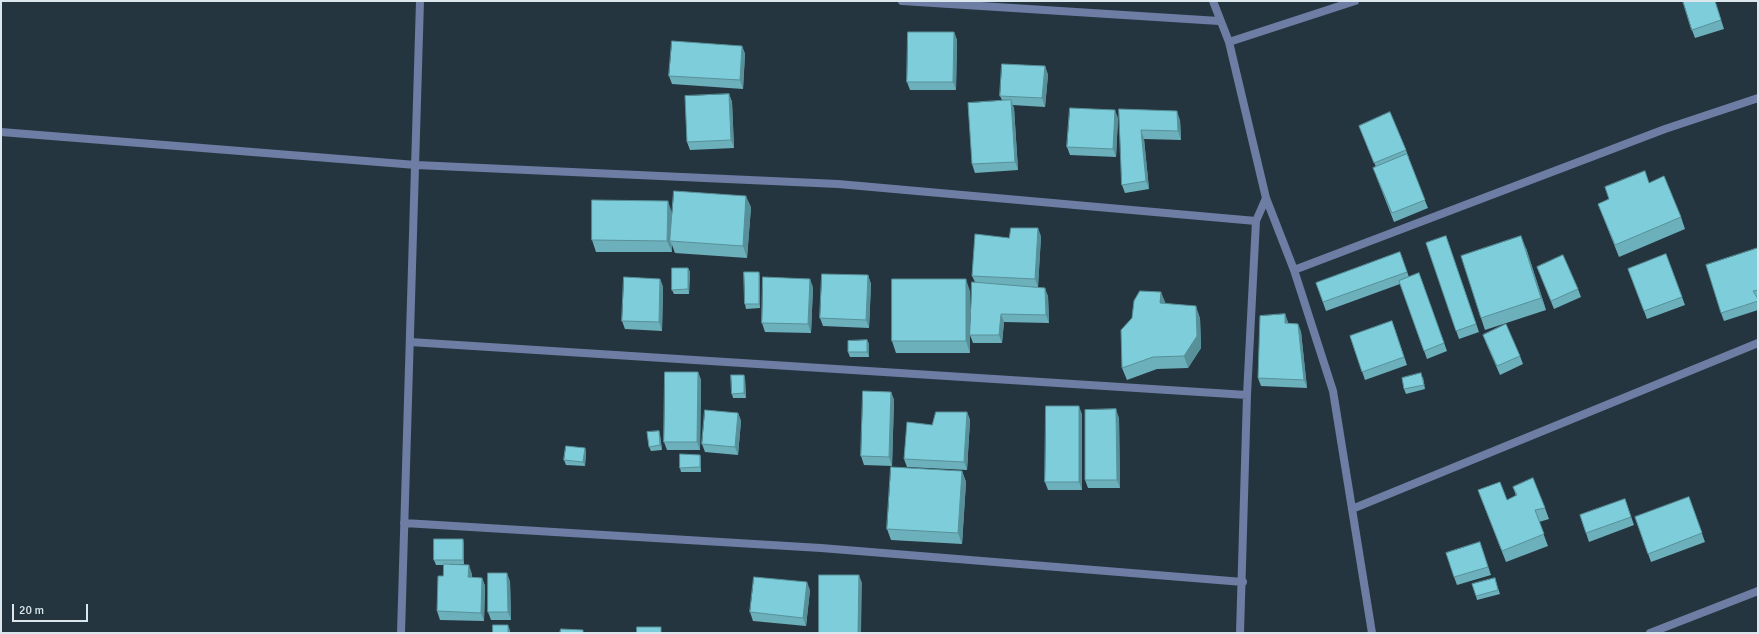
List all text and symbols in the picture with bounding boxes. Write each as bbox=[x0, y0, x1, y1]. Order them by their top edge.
scale bar bbox=[14, 596, 90, 622]
text: 20 m bbox=[19, 603, 44, 618]

